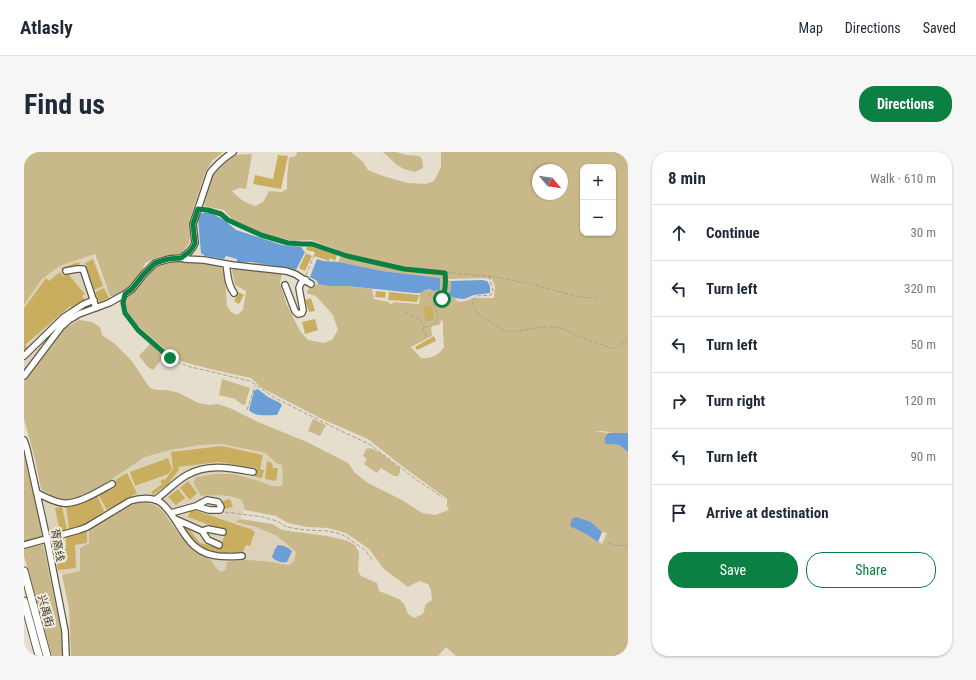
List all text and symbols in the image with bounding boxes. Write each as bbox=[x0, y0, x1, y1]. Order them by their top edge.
text: Atlasly bbox=[20, 16, 73, 39]
text: Map bbox=[799, 20, 823, 36]
text: Directions bbox=[845, 20, 901, 36]
text: Saved bbox=[923, 20, 956, 36]
button: Directions bbox=[859, 86, 952, 122]
text: Find us bbox=[24, 88, 105, 121]
north arrow bbox=[532, 164, 568, 200]
map controls bbox=[580, 164, 616, 236]
button: + bbox=[580, 164, 616, 200]
text: 8 min bbox=[668, 168, 706, 188]
text: Walk · 610 m bbox=[870, 171, 936, 186]
button: − bbox=[580, 200, 616, 236]
icon: ahead bbox=[668, 222, 690, 244]
text: Continue bbox=[706, 224, 760, 242]
text: 30 m bbox=[910, 225, 936, 240]
icon: left bbox=[668, 278, 690, 300]
text: Turn left bbox=[706, 280, 757, 298]
text: 320 m bbox=[904, 281, 936, 296]
route start bbox=[433, 290, 451, 308]
icon: left bbox=[668, 334, 690, 356]
text: Turn left bbox=[706, 336, 757, 354]
text: 50 m bbox=[910, 337, 936, 352]
route end bbox=[161, 349, 179, 367]
icon: right bbox=[668, 390, 690, 412]
text: Turn right bbox=[706, 392, 765, 410]
text: 120 m bbox=[904, 393, 936, 408]
icon: left bbox=[668, 446, 690, 468]
text: Turn left bbox=[706, 448, 757, 466]
text: 90 m bbox=[910, 449, 936, 464]
icon: arrive bbox=[668, 502, 690, 524]
text: Arrive at destination bbox=[706, 504, 829, 522]
street label: 胥高线 bbox=[48, 528, 67, 563]
button: Save bbox=[668, 552, 798, 588]
button: Share bbox=[806, 552, 936, 588]
street label: 兴禹街 bbox=[35, 594, 56, 629]

